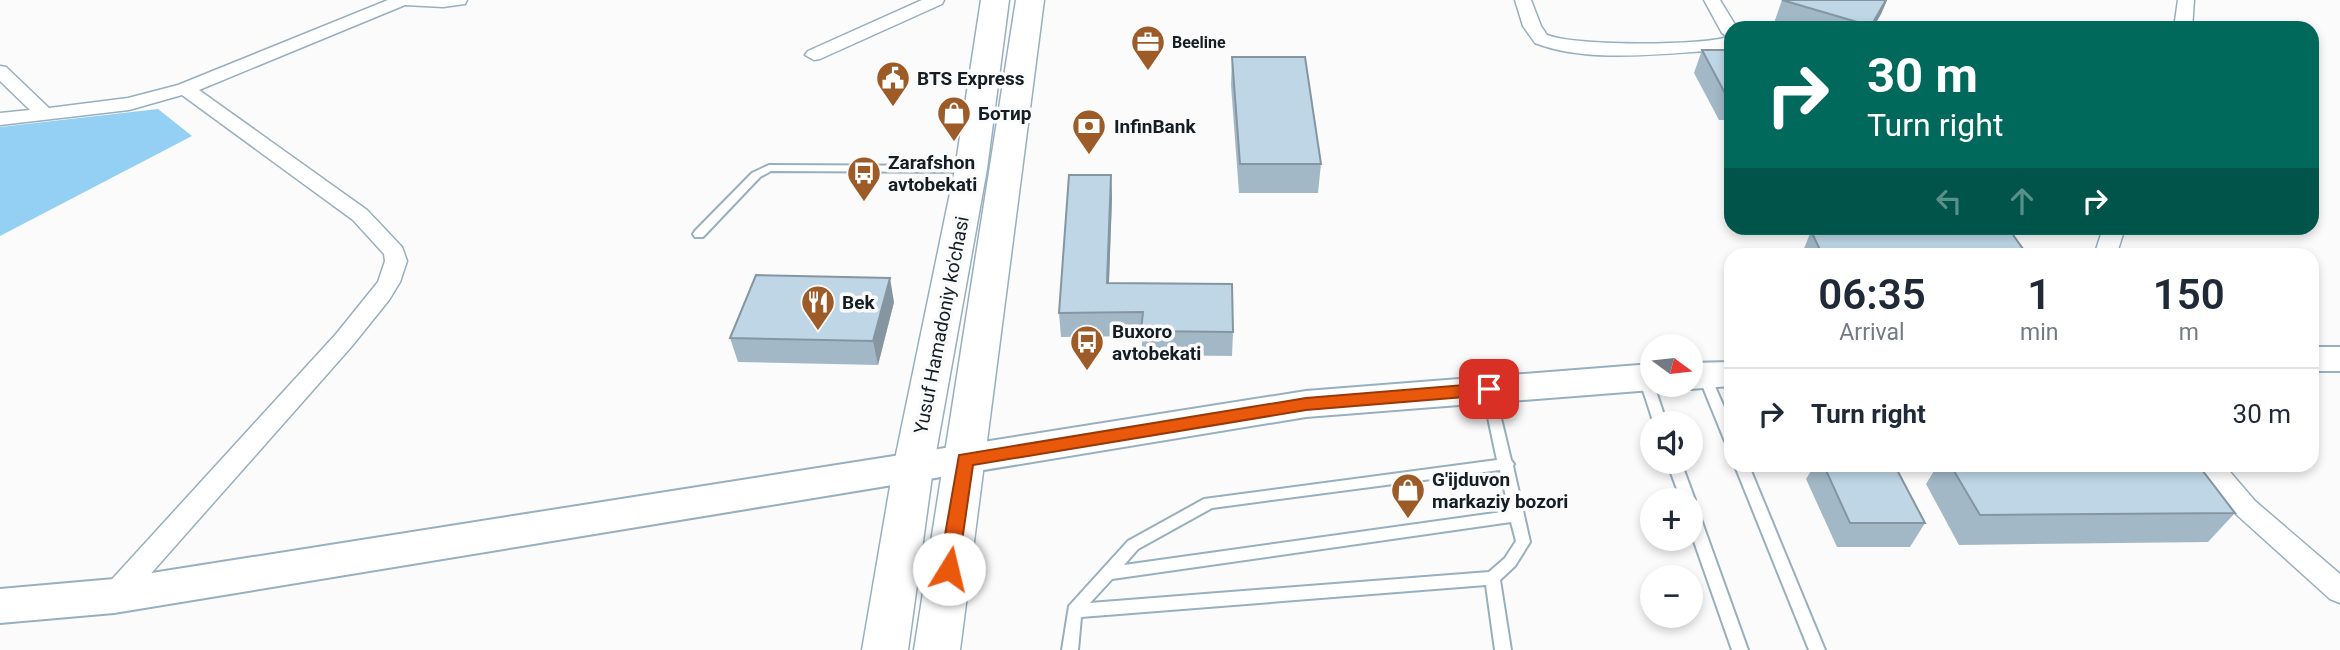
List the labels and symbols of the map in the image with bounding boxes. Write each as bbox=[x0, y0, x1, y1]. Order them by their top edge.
office icon: Beeline bbox=[1129, 23, 1167, 72]
place label: Beeline bbox=[1172, 33, 1226, 52]
public building icon: BTS Express bbox=[874, 59, 912, 108]
place label: BTS Express bbox=[917, 67, 1025, 90]
shop icon: Ботир bbox=[935, 94, 973, 143]
place label: Ботир bbox=[978, 102, 1032, 125]
bank icon: InfinBank bbox=[1070, 107, 1108, 156]
place label: InfinBank bbox=[1114, 115, 1196, 138]
place label: Zarafshon avtobekati bbox=[888, 151, 977, 196]
bus stop icon: Zarafshon avtobekati bbox=[845, 154, 883, 203]
street label: Yusuf Hamadoniy ko'chasi bbox=[909, 214, 974, 436]
restaurant icon: Bek bbox=[799, 283, 837, 332]
place label: Bek bbox=[842, 291, 875, 314]
place label: Buxoro avtobekati bbox=[1112, 320, 1201, 365]
bus stop icon: Buxoro avtobekati bbox=[1068, 323, 1106, 372]
north arrow bbox=[1640, 334, 1703, 397]
pin bbox=[1459, 359, 1519, 419]
place label: G'ijduvon markaziy bozori bbox=[1432, 468, 1568, 513]
shop icon: G'ijduvon markaziy bozori bbox=[1389, 471, 1427, 520]
position arrow bbox=[912, 532, 986, 606]

